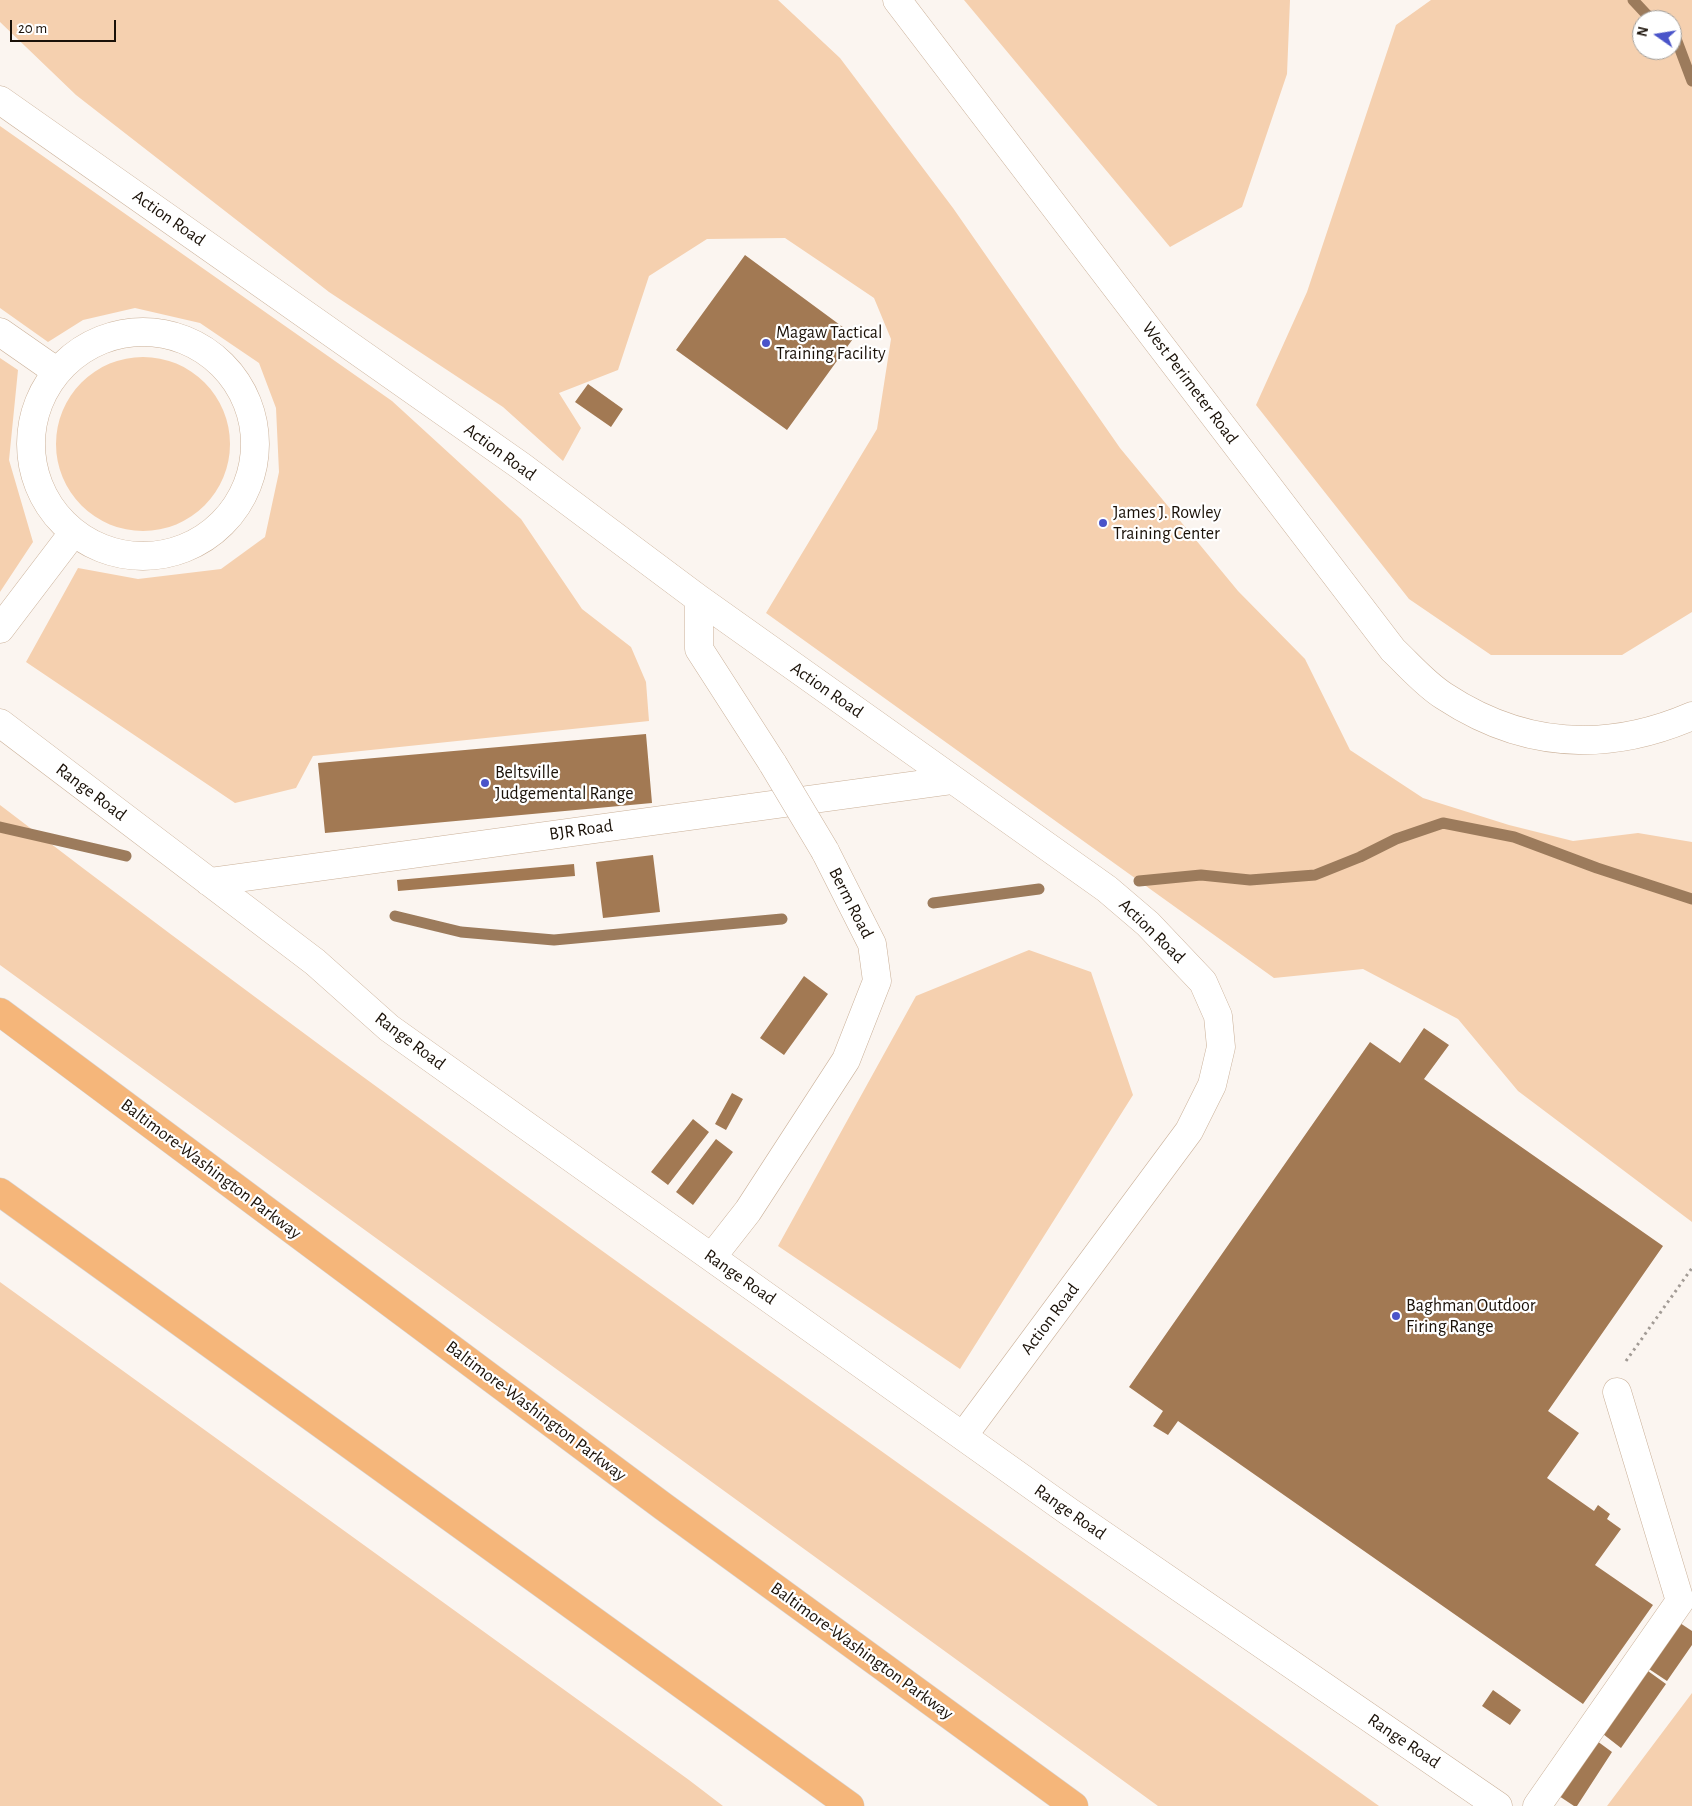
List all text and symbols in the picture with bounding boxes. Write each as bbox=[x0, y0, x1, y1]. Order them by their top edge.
scale bar bbox=[12, 10, 119, 42]
north arrow bbox=[1632, 10, 1682, 60]
text: 20 m bbox=[18, 21, 47, 36]
text: N bbox=[1635, 26, 1651, 38]
street label: Action Road bbox=[128, 185, 210, 251]
street label: West Perimeter Road bbox=[1137, 318, 1243, 448]
place label: Magaw Tactical Training Facility bbox=[776, 322, 886, 364]
marker: Magaw Tactical Training Facility bbox=[760, 337, 772, 349]
street label: Action Road bbox=[460, 419, 540, 485]
place label: James J. Rowley Training Center bbox=[1113, 502, 1221, 544]
marker: James J. Rowley Training Center bbox=[1097, 517, 1109, 529]
street label: Action Road bbox=[786, 657, 868, 723]
street label: Range Road bbox=[51, 758, 131, 826]
place label: Beltsville Judgemental Range bbox=[495, 762, 634, 804]
marker: Beltsville Judgemental Range bbox=[479, 777, 491, 789]
street label: BJR Road bbox=[548, 815, 614, 845]
street label: Berm Road bbox=[824, 864, 878, 942]
street label: Action Road bbox=[1114, 894, 1190, 968]
street label: Range Road bbox=[370, 1007, 450, 1075]
street label: Baltimore-Washington Parkway bbox=[116, 1094, 306, 1244]
street label: Range Road bbox=[700, 1244, 780, 1310]
street label: Action Road bbox=[1016, 1279, 1084, 1359]
place label: Baghman Outdoor Firing Range bbox=[1406, 1295, 1535, 1338]
marker: Baghman Outdoor Firing Range bbox=[1390, 1310, 1402, 1322]
street label: Baltimore-Washington Parkway bbox=[441, 1336, 631, 1486]
street label: Range Road bbox=[1030, 1479, 1110, 1545]
street label: Baltimore-Washington Parkway bbox=[766, 1577, 958, 1725]
street label: Range Road bbox=[1364, 1709, 1444, 1773]

